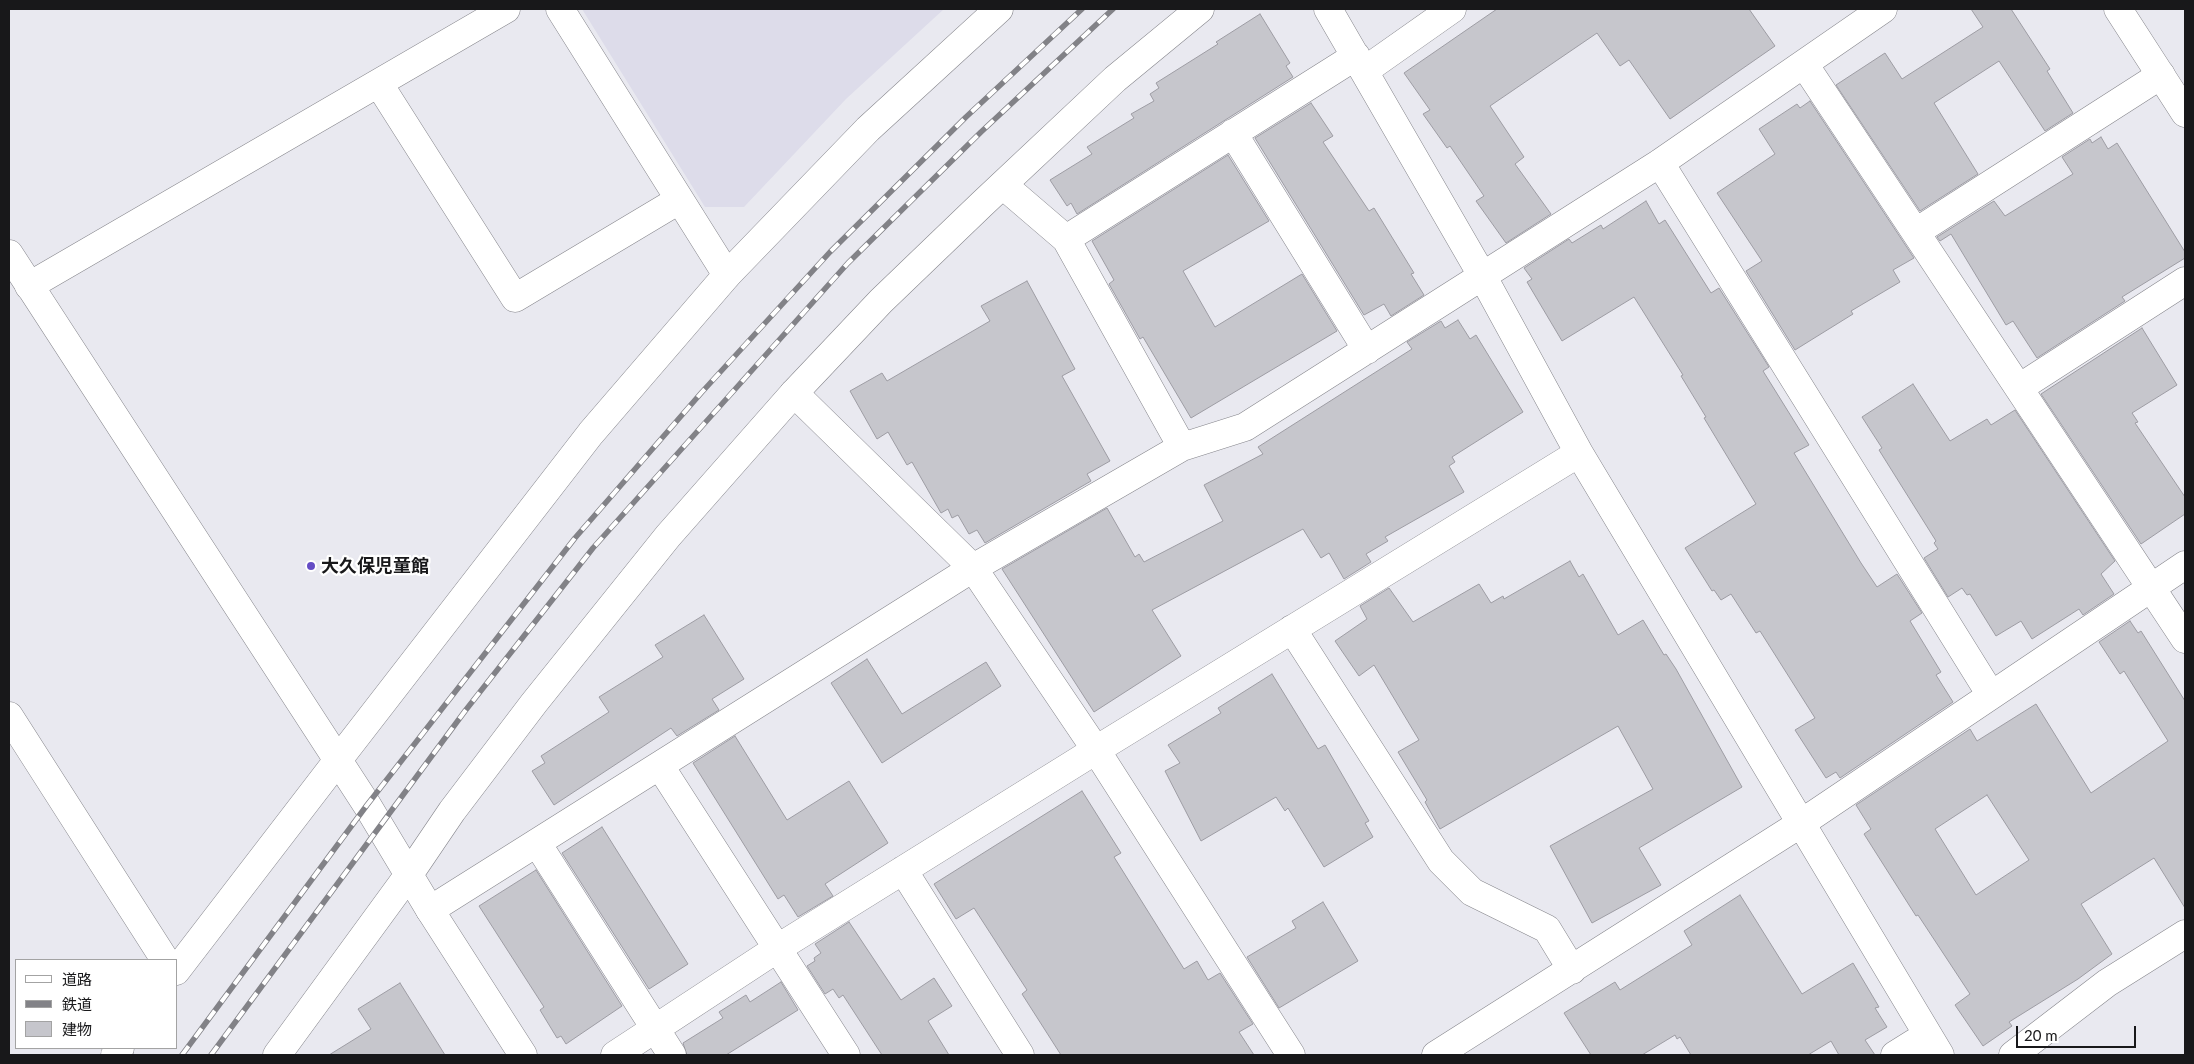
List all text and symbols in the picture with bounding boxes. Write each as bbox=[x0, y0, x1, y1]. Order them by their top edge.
place label: 大久保児童館 bbox=[321, 555, 429, 577]
marker: 大久保児童館 bbox=[305, 560, 317, 572]
legend bbox=[15, 959, 178, 1049]
text: 道路 bbox=[62, 970, 92, 988]
text: 鉄道 bbox=[62, 995, 92, 1013]
scale bar bbox=[2019, 1016, 2139, 1048]
text: 建物 bbox=[62, 1020, 92, 1038]
text: 20 m bbox=[2024, 1026, 2058, 1044]

